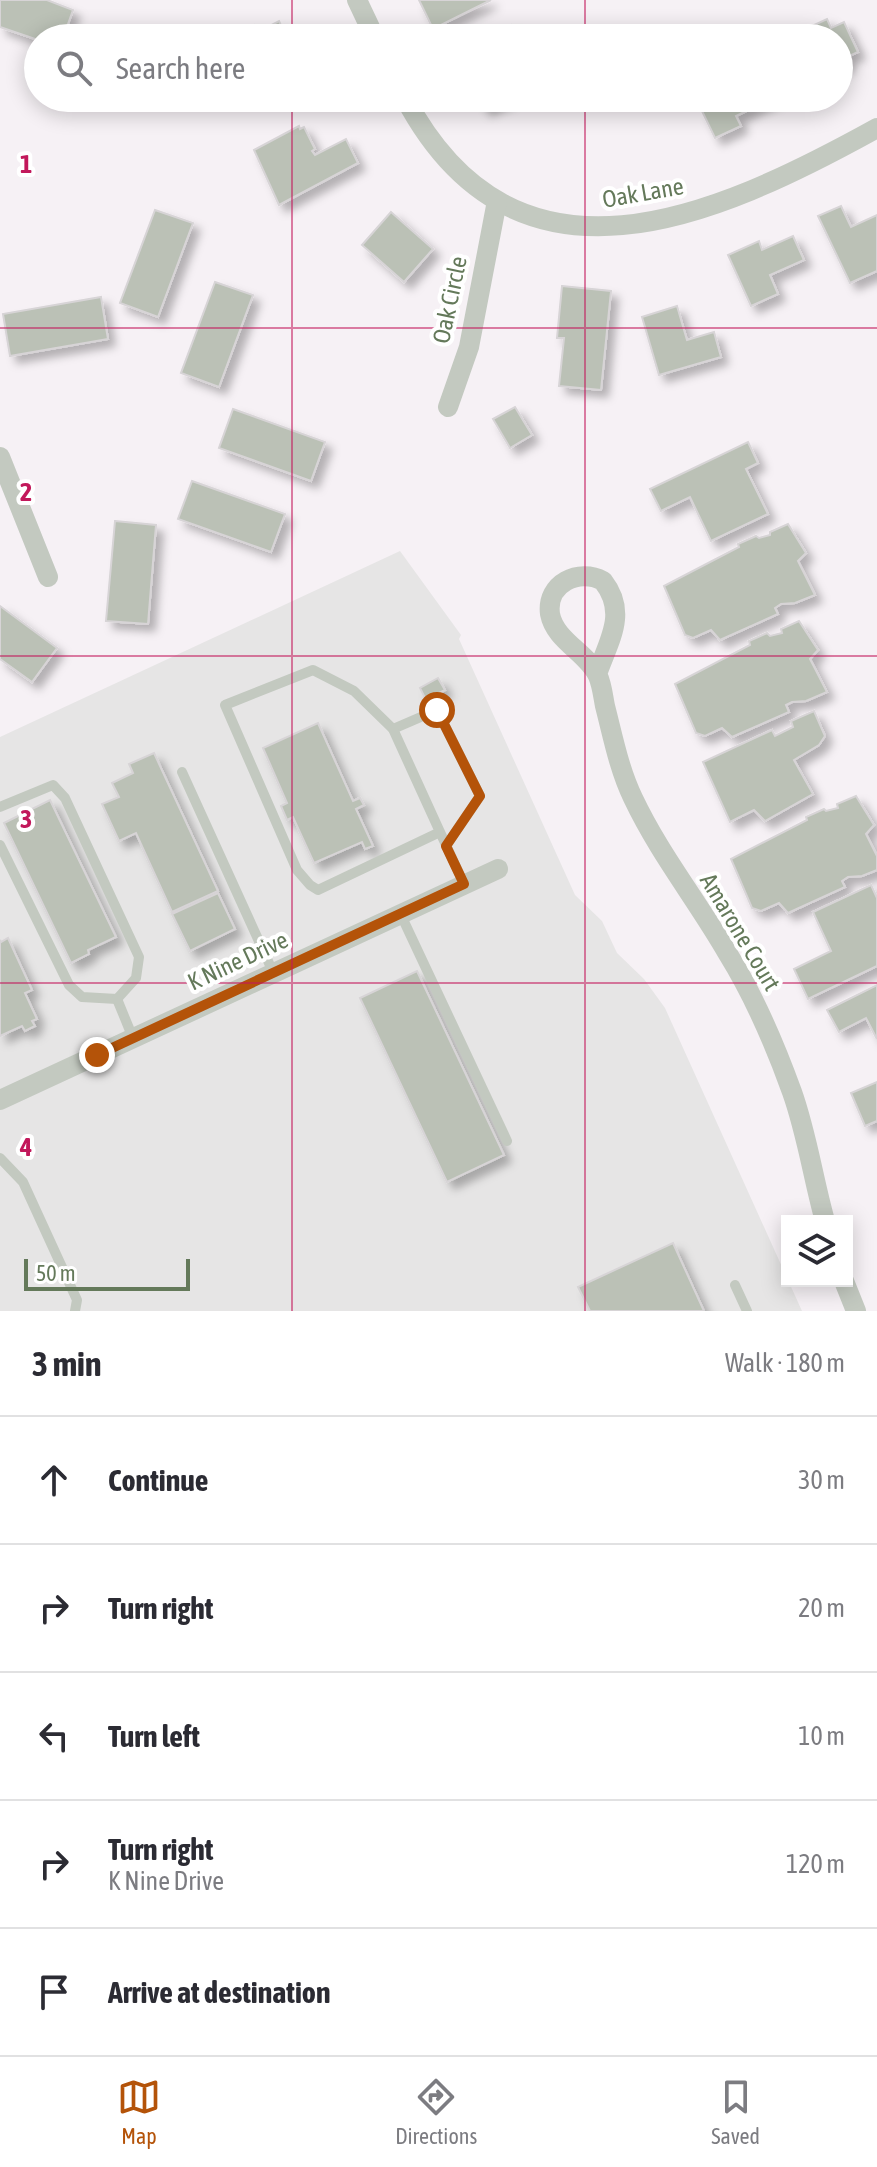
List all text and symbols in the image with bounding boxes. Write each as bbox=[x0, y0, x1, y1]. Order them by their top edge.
search box bbox=[24, 24, 853, 112]
icon: search bbox=[52, 46, 96, 90]
text: Search here bbox=[116, 51, 245, 85]
text: 1 bbox=[20, 149, 32, 179]
street label: Oak Lane bbox=[600, 172, 686, 213]
street label: Oak Circle bbox=[427, 254, 472, 346]
text: 2 bbox=[20, 477, 32, 507]
route start bbox=[419, 692, 455, 728]
text: 3 bbox=[20, 804, 32, 834]
street label: Amarone Court bbox=[695, 868, 786, 995]
street label: K Nine Drive bbox=[184, 926, 292, 995]
route end bbox=[79, 1037, 115, 1073]
text: 4 bbox=[19, 1132, 32, 1162]
map controls bbox=[781, 1215, 853, 1287]
button: layers bbox=[781, 1215, 853, 1287]
scale bar bbox=[24, 1255, 190, 1291]
text: 50 m bbox=[36, 1260, 76, 1286]
text: 3 min bbox=[32, 1344, 101, 1383]
text: Walk · 180 m bbox=[725, 1348, 845, 1378]
icon: ahead bbox=[32, 1458, 76, 1502]
text: Continue bbox=[108, 1463, 208, 1497]
text: 30 m bbox=[798, 1465, 845, 1495]
icon: right bbox=[32, 1586, 76, 1630]
text: Turn right bbox=[108, 1591, 214, 1625]
text: 20 m bbox=[798, 1593, 845, 1623]
icon: left bbox=[32, 1714, 76, 1758]
text: Turn left bbox=[108, 1719, 200, 1753]
text: 10 m bbox=[798, 1721, 845, 1751]
text: Turn right bbox=[108, 1832, 214, 1866]
icon: right bbox=[32, 1842, 76, 1886]
text: 120 m bbox=[786, 1849, 845, 1879]
text: K Nine Drive bbox=[108, 1866, 224, 1896]
icon: arrive bbox=[32, 1970, 76, 2014]
text: Arrive at destination bbox=[108, 1975, 330, 2009]
tab: Map bbox=[117, 2075, 161, 2149]
tab: Directions bbox=[395, 2075, 477, 2149]
tab: Saved bbox=[711, 2075, 760, 2149]

